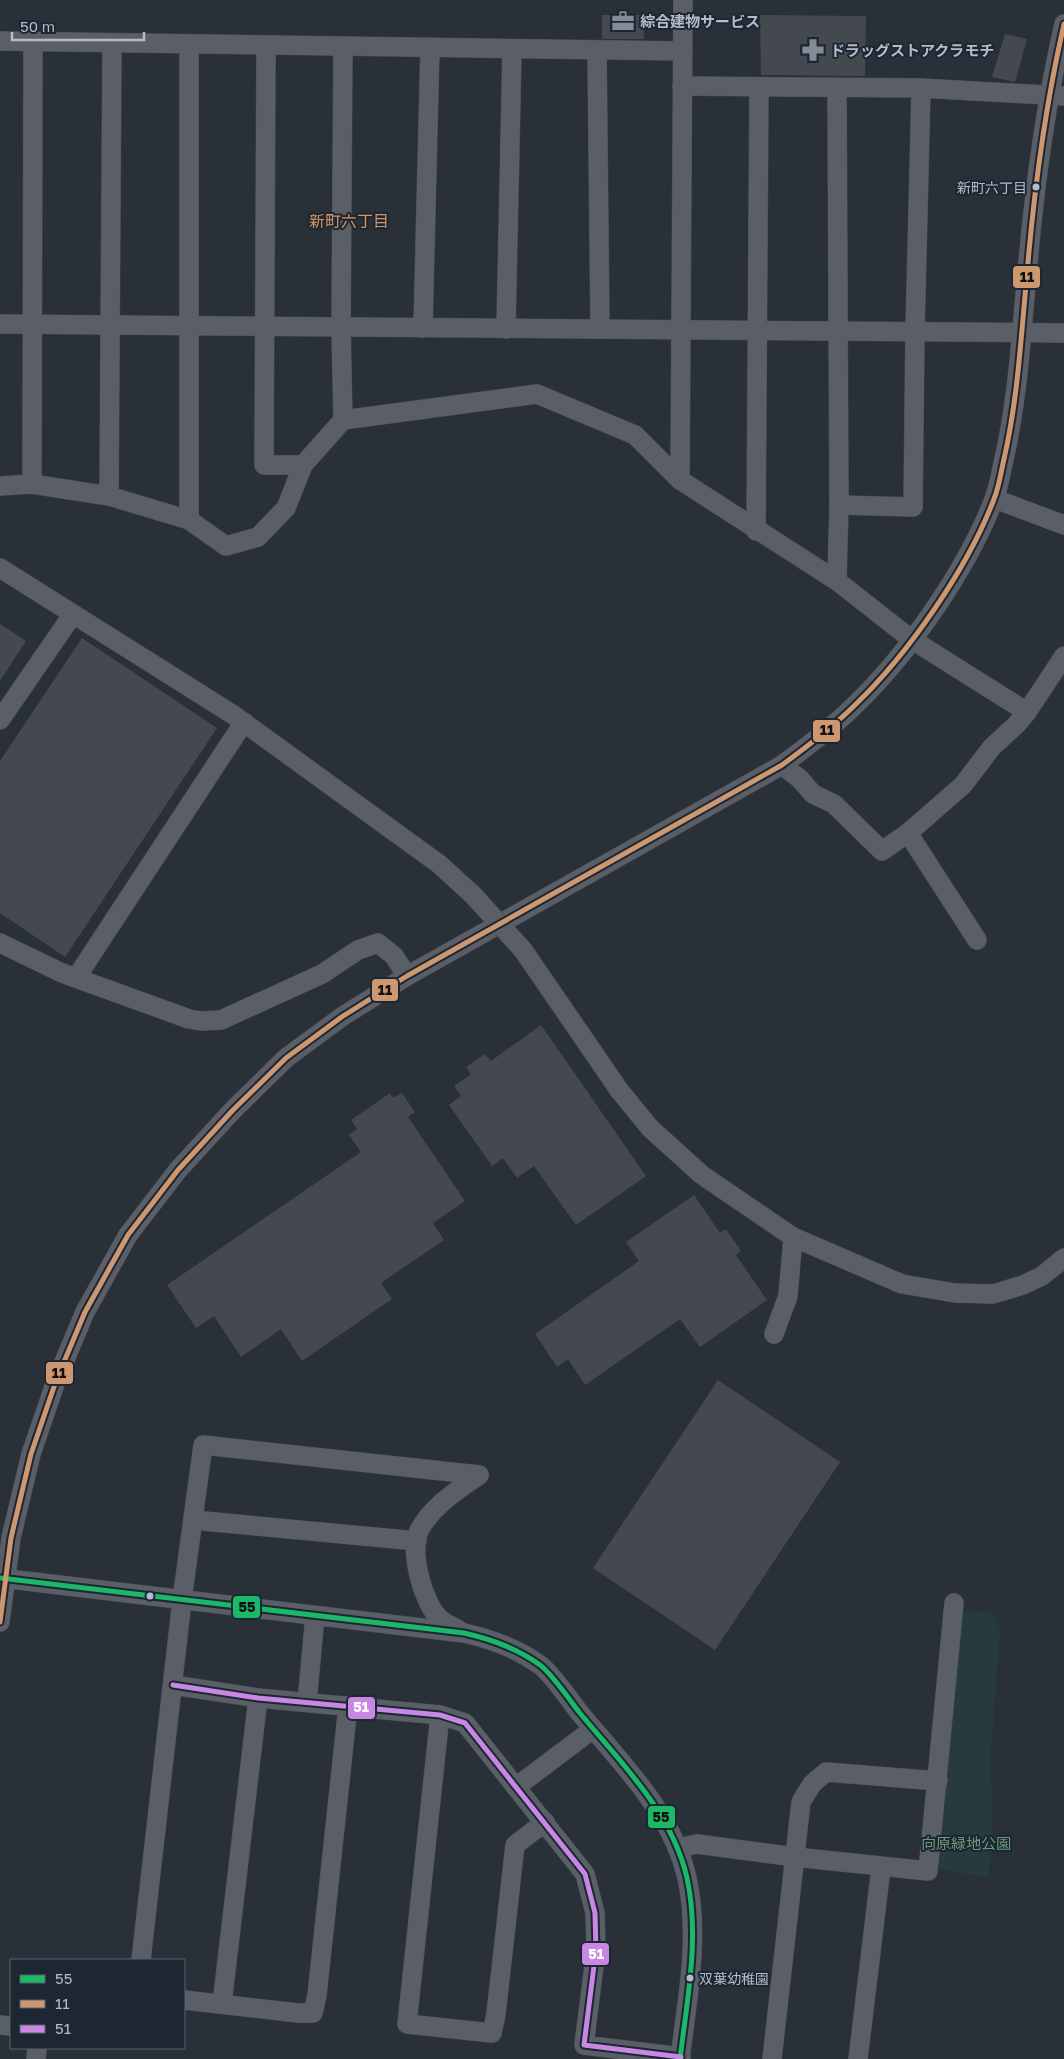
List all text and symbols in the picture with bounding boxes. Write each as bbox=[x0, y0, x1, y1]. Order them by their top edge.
office icon: 綜合建物サービス bbox=[610, 8, 636, 34]
scale bar bbox=[12, 10, 145, 42]
place label: 綜合建物サービス bbox=[640, 12, 760, 30]
text: 50 m bbox=[20, 17, 55, 35]
pharmacy icon: ドラッグストアクラモチ bbox=[800, 37, 826, 63]
place label: ドラッグストアクラモチ bbox=[830, 41, 994, 59]
place label: 新町六丁目 bbox=[957, 179, 1027, 196]
marker: 新町六丁目 bbox=[1031, 182, 1041, 192]
district label: 新町六丁目 bbox=[309, 211, 389, 231]
line badge: 11 bbox=[1012, 265, 1041, 289]
text: 11 bbox=[1020, 268, 1034, 285]
line badge: 11 bbox=[812, 719, 841, 743]
text: 11 bbox=[820, 721, 834, 738]
line badge: 11 bbox=[371, 978, 399, 1002]
text: 11 bbox=[378, 981, 392, 998]
line badge: 11 bbox=[45, 1361, 74, 1385]
text: 11 bbox=[52, 1364, 66, 1381]
unlabelled marker bbox=[145, 1591, 155, 1601]
line badge: 55 bbox=[232, 1595, 261, 1619]
text: 55 bbox=[238, 1598, 256, 1615]
line badge: 51 bbox=[347, 1696, 376, 1720]
text: 51 bbox=[353, 1698, 369, 1715]
line badge: 55 bbox=[647, 1805, 676, 1829]
text: 55 bbox=[652, 1808, 670, 1825]
park label: 向原緑地公園 bbox=[921, 1834, 1011, 1852]
line badge: 51 bbox=[581, 1942, 610, 1966]
text: 51 bbox=[588, 1945, 604, 1962]
legend bbox=[10, 1959, 185, 2049]
text: 55 bbox=[55, 1969, 72, 1987]
place label: 双葉幼稚園 bbox=[699, 1970, 769, 1987]
marker: 双葉幼稚園 bbox=[685, 1973, 695, 1983]
text: 11 bbox=[55, 1994, 70, 2012]
text: 51 bbox=[55, 2019, 71, 2037]

